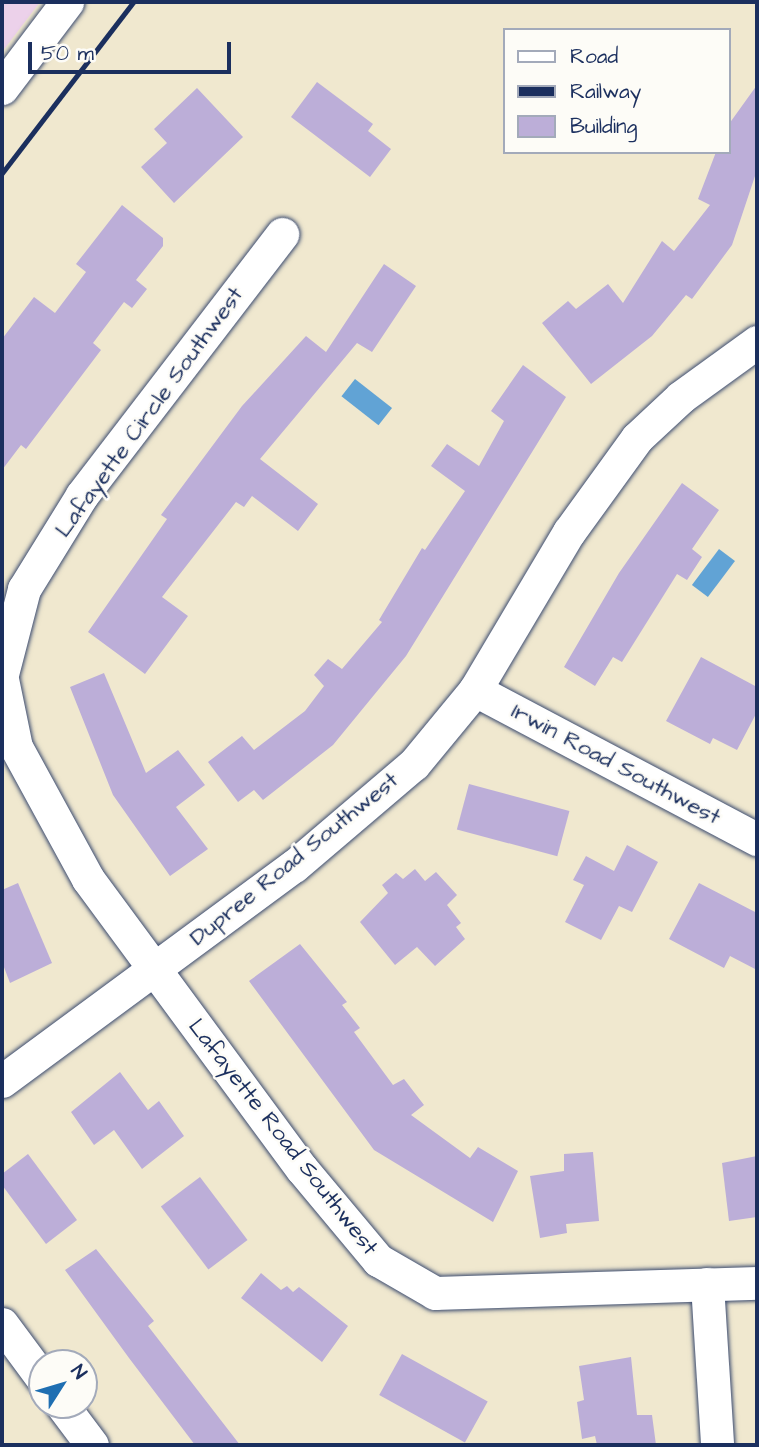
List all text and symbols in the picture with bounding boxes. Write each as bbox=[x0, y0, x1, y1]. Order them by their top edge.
scale bar bbox=[32, 28, 234, 72]
legend bbox=[504, 28, 731, 154]
text: 50 m bbox=[41, 39, 94, 68]
text: Road bbox=[570, 42, 618, 71]
text: Railway bbox=[570, 77, 641, 106]
text: Building bbox=[570, 112, 637, 141]
street label: Lafayette Circle Southwest bbox=[49, 282, 249, 542]
street label: Irwin Road Southwest bbox=[507, 697, 725, 831]
street label: Dupree Road Southwest bbox=[184, 766, 404, 952]
street label: Lafayette Road Southwest bbox=[182, 1013, 384, 1261]
north arrow bbox=[28, 1349, 98, 1419]
text: N bbox=[64, 1359, 93, 1385]

